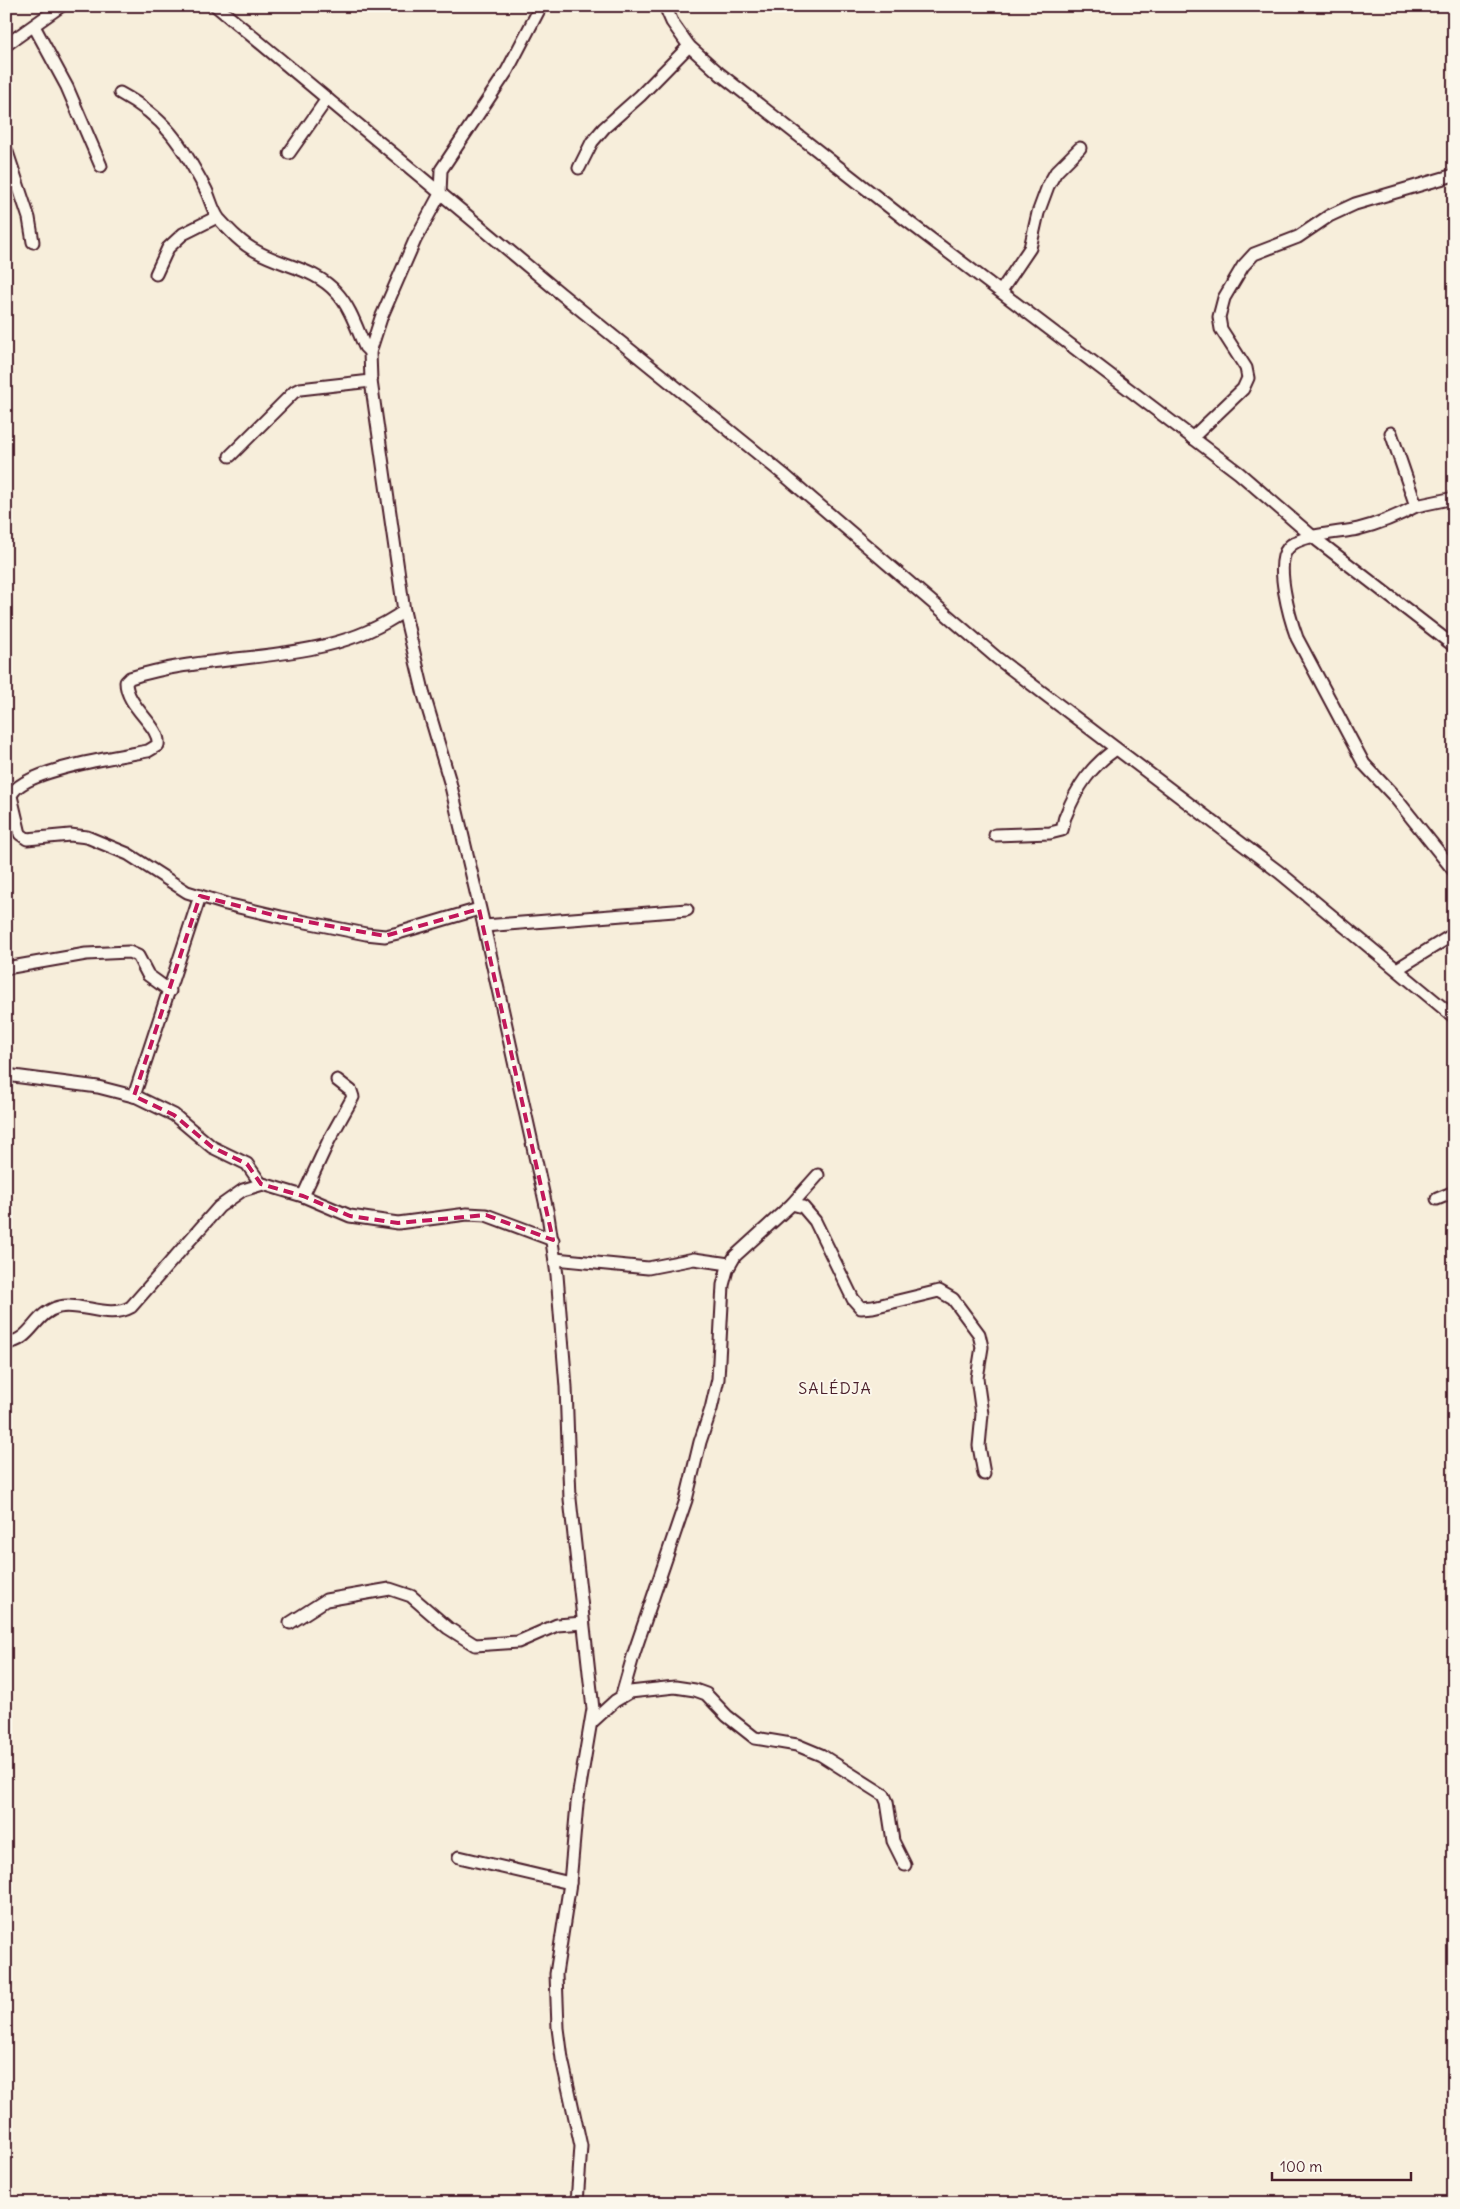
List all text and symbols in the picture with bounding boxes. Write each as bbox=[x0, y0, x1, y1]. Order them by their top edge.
district label: SALÉDJA bbox=[798, 1378, 872, 1398]
scale bar bbox=[1272, 2149, 1411, 2181]
text: 100 m bbox=[1280, 2157, 1322, 2176]

